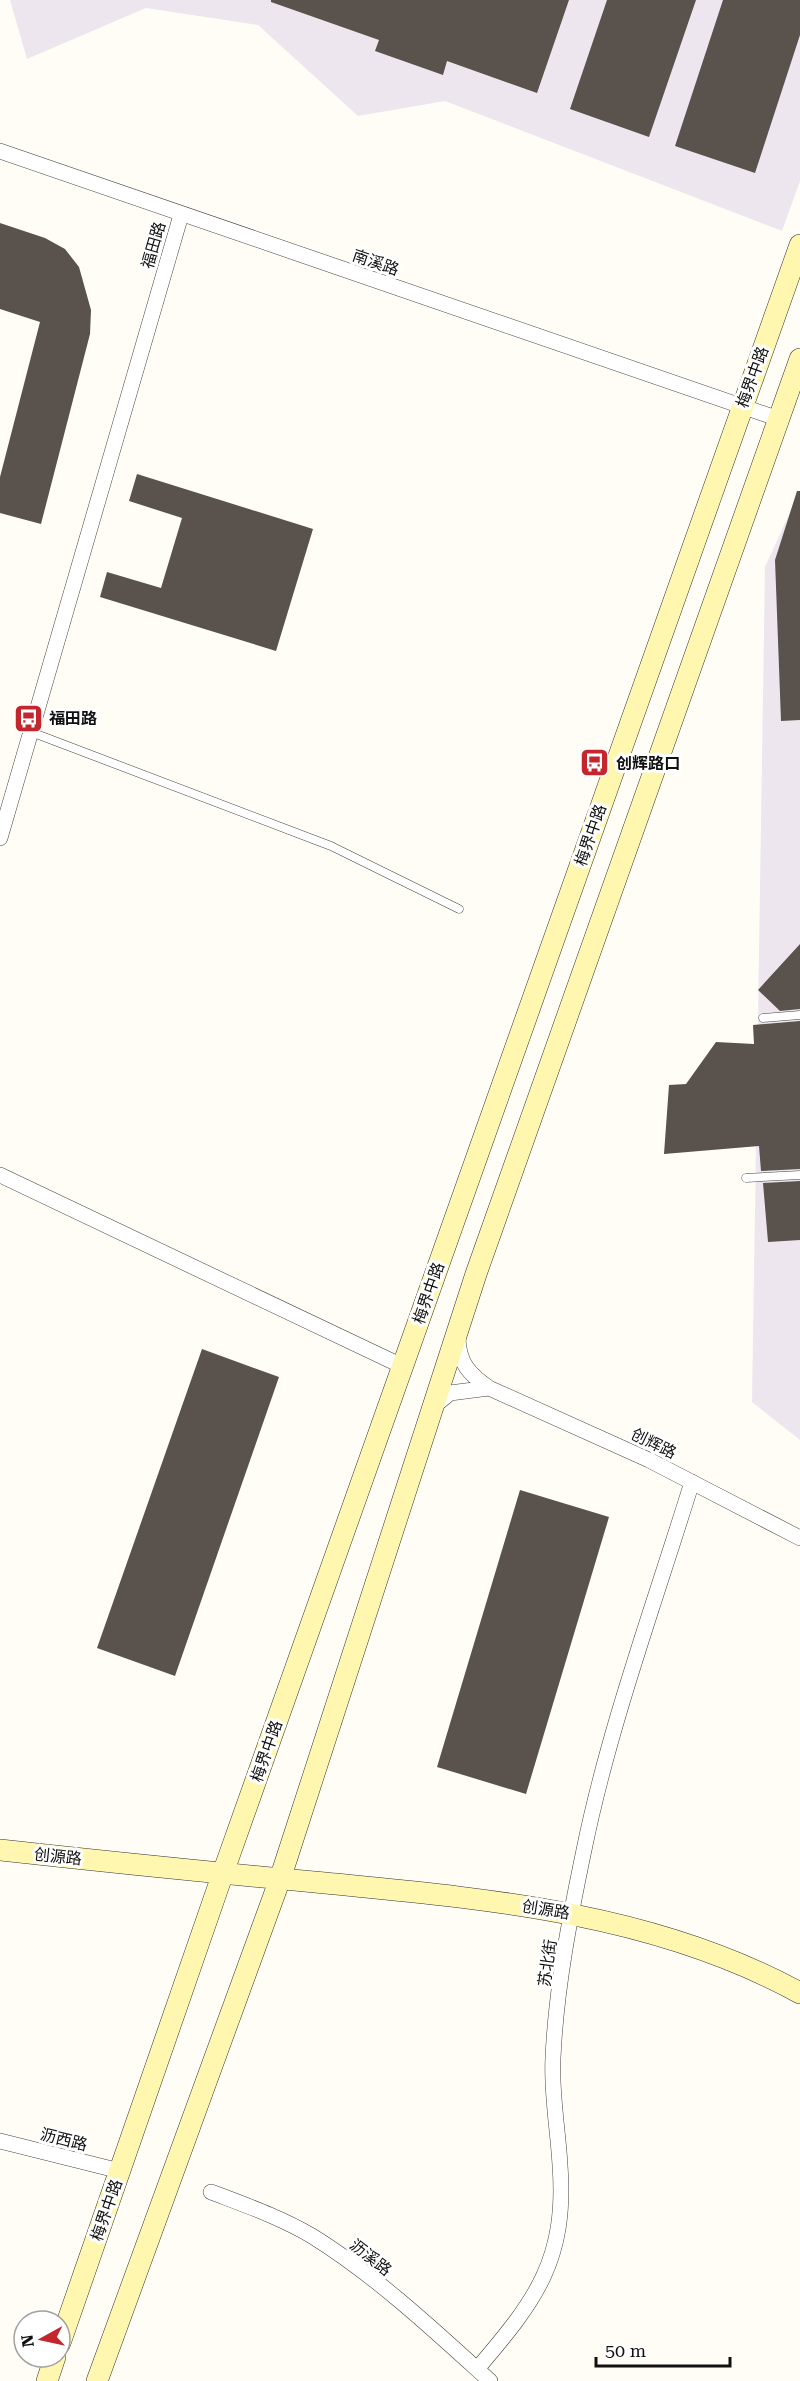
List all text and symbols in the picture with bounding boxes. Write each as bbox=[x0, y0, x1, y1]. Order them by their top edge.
street label: 福田路 bbox=[138, 219, 169, 271]
street label: 南溪路 bbox=[350, 246, 402, 279]
street label: 梅界中路 bbox=[733, 344, 772, 410]
bus stop icon: 福田路 bbox=[12, 702, 44, 734]
place label: 福田路 bbox=[49, 709, 97, 728]
bus stop icon: 创辉路口 bbox=[579, 747, 611, 779]
place label: 创辉路口 bbox=[616, 754, 680, 773]
street label: 梅界中路 bbox=[571, 802, 610, 869]
street label: 梅界中路 bbox=[409, 1260, 448, 1327]
street label: 创辉路 bbox=[628, 1424, 680, 1463]
street label: 梅界中路 bbox=[247, 1718, 286, 1785]
street label: 创源路 bbox=[33, 1845, 83, 1868]
street label: 创源路 bbox=[521, 1896, 571, 1923]
street label: 苏北街 bbox=[535, 1938, 560, 1988]
street label: 沥西路 bbox=[38, 2124, 89, 2155]
street label: 梅界中路 bbox=[87, 2177, 126, 2244]
street label: 沥溪路 bbox=[346, 2235, 395, 2280]
north arrow bbox=[12, 2309, 72, 2369]
scale bar bbox=[596, 2330, 730, 2368]
text: N bbox=[17, 2334, 38, 2348]
text: 50 m bbox=[605, 2340, 646, 2361]

